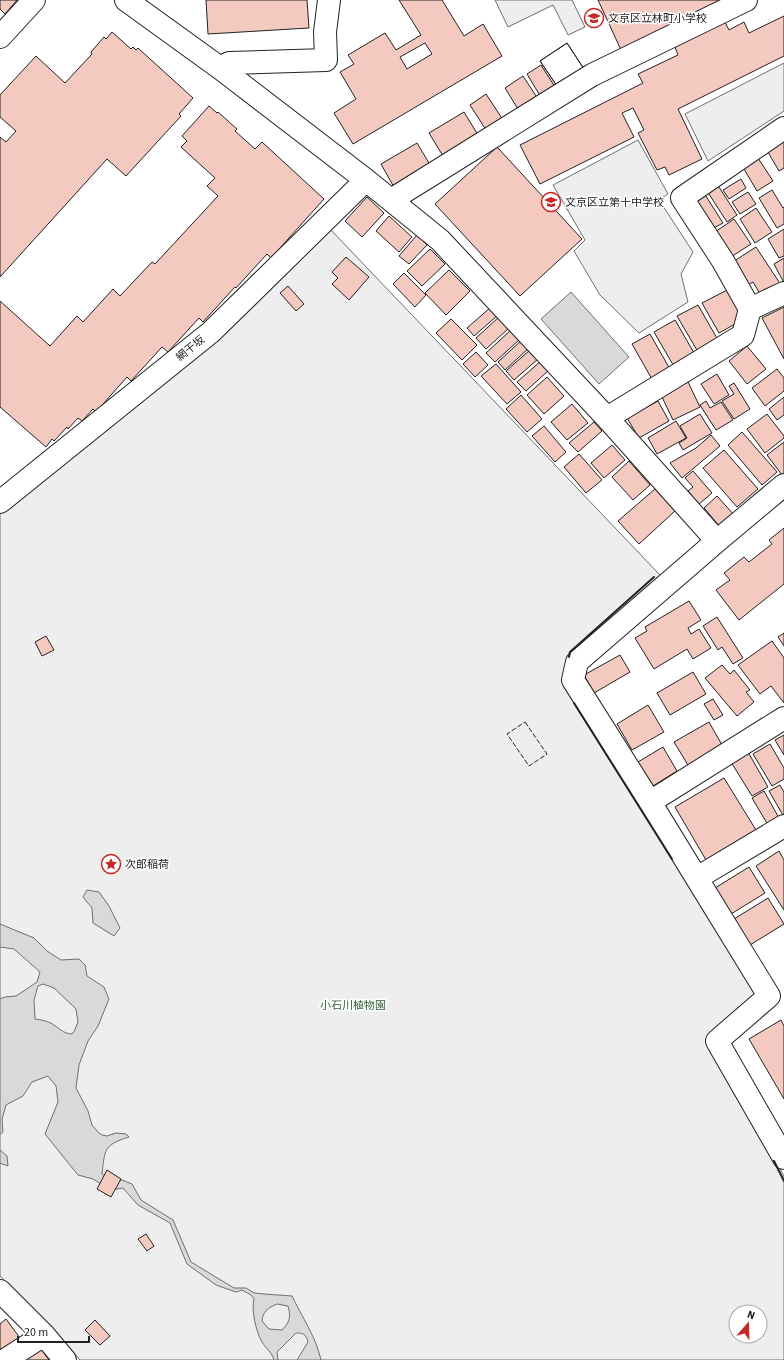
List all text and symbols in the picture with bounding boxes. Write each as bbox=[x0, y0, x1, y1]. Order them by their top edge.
school or university icon: 文京区立林町小学校 bbox=[583, 7, 605, 29]
place label: 文京区立林町小学校 bbox=[608, 11, 707, 26]
school or university icon: 文京区立第十中学校 bbox=[540, 191, 562, 213]
place label: 文京区立第十中学校 bbox=[565, 195, 664, 210]
street label: 網干坂 bbox=[173, 332, 208, 365]
place icon: 次郎稲荷 bbox=[100, 853, 122, 875]
place label: 次郎稲荷 bbox=[125, 857, 169, 872]
park label: 小石川植物園 bbox=[320, 998, 386, 1013]
north arrow bbox=[728, 1304, 768, 1344]
text: N bbox=[745, 1307, 757, 1323]
scale bar bbox=[18, 1318, 89, 1344]
text: 20 m bbox=[24, 1324, 48, 1341]

